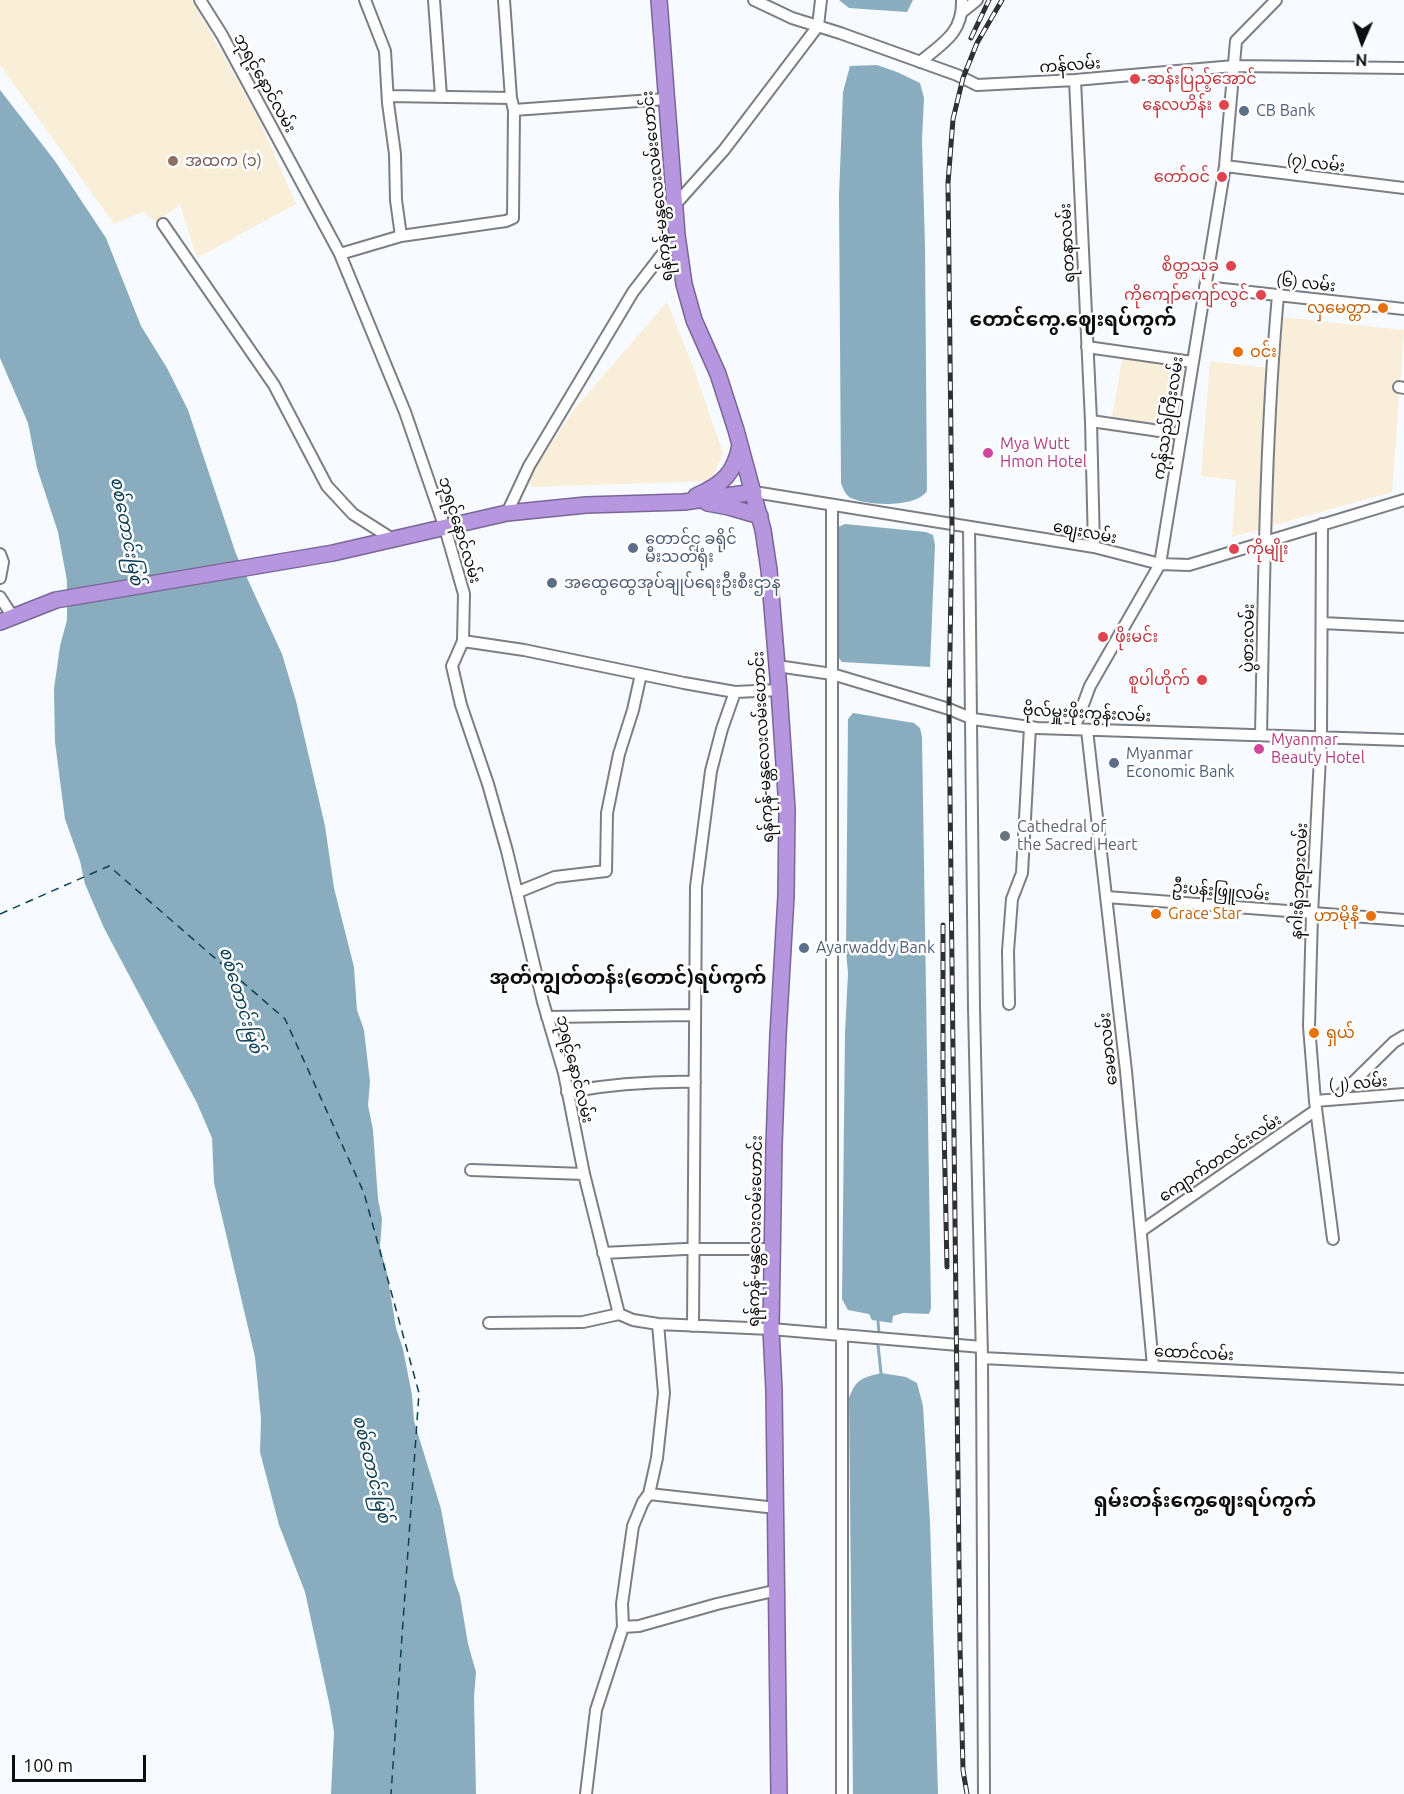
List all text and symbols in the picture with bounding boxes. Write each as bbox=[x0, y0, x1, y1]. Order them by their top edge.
north arrow bbox=[1332, 12, 1392, 72]
street label: ဘုရင့်နောင်လမ်း bbox=[230, 30, 300, 136]
text: N bbox=[1355, 51, 1368, 69]
street label: ကန်လမ်း bbox=[1039, 53, 1101, 77]
place label: ဆန်းပြည့်အောင် bbox=[1147, 69, 1257, 89]
marker: ဆန်းပြည့်အောင် bbox=[1128, 72, 1142, 86]
street label: ရန်ကုန်-မန္တလေးလမ်းဟောင်း bbox=[637, 90, 677, 282]
place label: နေလဟိန်း bbox=[1142, 95, 1212, 115]
marker: နေလဟိန်း bbox=[1217, 98, 1231, 112]
place label: CB Bank bbox=[1256, 101, 1315, 121]
marker: CB Bank bbox=[1237, 104, 1251, 118]
street label: (၇) လမ်း bbox=[1286, 150, 1346, 176]
place label: အထက (၁) bbox=[185, 151, 262, 171]
marker: အထက (၁) bbox=[166, 154, 180, 168]
place label: တော်ဝင် bbox=[1154, 167, 1210, 187]
marker: တော်ဝင် bbox=[1215, 170, 1229, 184]
street label: ရတနာလမ်း bbox=[1055, 203, 1079, 283]
place label: စိတ္တသုခ bbox=[1161, 256, 1219, 276]
marker: စိတ္တသုခ bbox=[1224, 259, 1238, 273]
street label: (၆) လမ်း bbox=[1275, 270, 1337, 296]
place label: ကိုကျော်ကျော်လွင် bbox=[1124, 285, 1249, 305]
marker: ကိုကျော်ကျော်လွင် bbox=[1254, 288, 1268, 302]
place label: လှမေတ္တာ bbox=[1307, 298, 1371, 318]
marker: လှမေတ္တာ bbox=[1376, 301, 1390, 315]
district label: တောင်ကွေ.ဈေးရပ်ကွက် bbox=[970, 307, 1176, 331]
place label: ဝင်း bbox=[1250, 342, 1277, 362]
marker: ဝင်း bbox=[1231, 345, 1245, 359]
street label: ကုန်သည်ကြီးလမ်း bbox=[1149, 355, 1187, 481]
place label: Mya Wutt Hmon Hotel bbox=[1000, 434, 1087, 472]
marker: Mya Wutt Hmon Hotel bbox=[981, 446, 995, 460]
street label: ဘုရင့်နောင်လမ်း bbox=[435, 474, 485, 586]
water label: စစ်တောင်းမြစ် bbox=[106, 475, 148, 587]
street label: စျေးလမ်း bbox=[1051, 516, 1119, 548]
place label: တောင်ငူ ခရိုင် မီးသတ်ရုံး bbox=[645, 529, 737, 567]
place label: ကိုမျိုး bbox=[1246, 539, 1289, 559]
marker: တောင်ငူ ခရိုင် မီးသတ်ရုံး bbox=[626, 541, 640, 555]
marker: ကိုမျိုး bbox=[1227, 542, 1241, 556]
place label: အထွေထွေအုပ်ချုပ်ရေးဦးစီးဌာန bbox=[564, 573, 781, 593]
marker: အထွေထွေအုပ်ချုပ်ရေးဦးစီးဌာန bbox=[545, 576, 559, 590]
street label: ပွဲစားလမ်း bbox=[1238, 603, 1258, 673]
place label: ဖိုးမင်း bbox=[1115, 627, 1158, 647]
marker: ဖိုးမင်း bbox=[1096, 630, 1110, 644]
street label: ရန်ကုန်-မန္တလေးလမ်းဟောင်း bbox=[748, 651, 778, 843]
place label: စူပါဟိုက် bbox=[1128, 670, 1190, 690]
marker: စူပါဟိုက် bbox=[1195, 673, 1209, 687]
street label: ဗိုလ်မှူးဖိုးကွန်းလမ်း bbox=[1022, 700, 1152, 726]
place label: Myanmar Beauty Hotel bbox=[1271, 730, 1365, 768]
marker: Myanmar Beauty Hotel bbox=[1252, 742, 1266, 756]
place label: Myanmar Economic Bank bbox=[1126, 744, 1235, 782]
marker: Myanmar Economic Bank bbox=[1107, 756, 1121, 770]
place label: Cathedral of the Sacred Heart bbox=[1017, 817, 1137, 855]
street label: နဂါးရုံဘုရားလမ်း bbox=[1286, 822, 1312, 940]
marker: Cathedral of the Sacred Heart bbox=[998, 829, 1012, 843]
street label: ဦးပန်းဖြူလမ်း bbox=[1171, 877, 1271, 905]
place label: Grace Star bbox=[1168, 904, 1242, 924]
place label: ဟာမိုနီ bbox=[1314, 906, 1359, 926]
marker: Grace Star bbox=[1149, 907, 1163, 921]
marker: ဟာမိုနီ bbox=[1364, 909, 1378, 923]
place label: Ayarwaddy Bank bbox=[816, 938, 935, 958]
marker: Ayarwaddy Bank bbox=[797, 941, 811, 955]
water label: စစ်တောင်းမြစ် bbox=[215, 944, 267, 1056]
district label: အုတ်ကျွတ်တန်း(တောင်)ရပ်ကွက် bbox=[490, 965, 766, 989]
street label: ခေမာလမ်း bbox=[1095, 1012, 1121, 1086]
street label: ဘုရင့်နောင်လမ်း bbox=[552, 1013, 598, 1125]
place label: ရှယ် bbox=[1326, 1023, 1355, 1043]
marker: ရှယ် bbox=[1307, 1026, 1321, 1040]
street label: (၂) လမ်း bbox=[1328, 1071, 1388, 1095]
street label: ကျောက်တလင်းလမ်း bbox=[1155, 1110, 1285, 1206]
street label: ရန်ကုန်-မန္တလေးလမ်းဟောင်း bbox=[744, 1135, 766, 1327]
street label: ထောင်လမ်း bbox=[1154, 1341, 1234, 1365]
water label: စစ်တောင်းမြစ် bbox=[348, 1413, 396, 1525]
district label: ရှမ်းတန်းကွေ့ဈေးရပ်ကွက် bbox=[1094, 1488, 1316, 1512]
scale bar bbox=[15, 1743, 148, 1781]
text: 100 m bbox=[23, 1755, 73, 1775]

